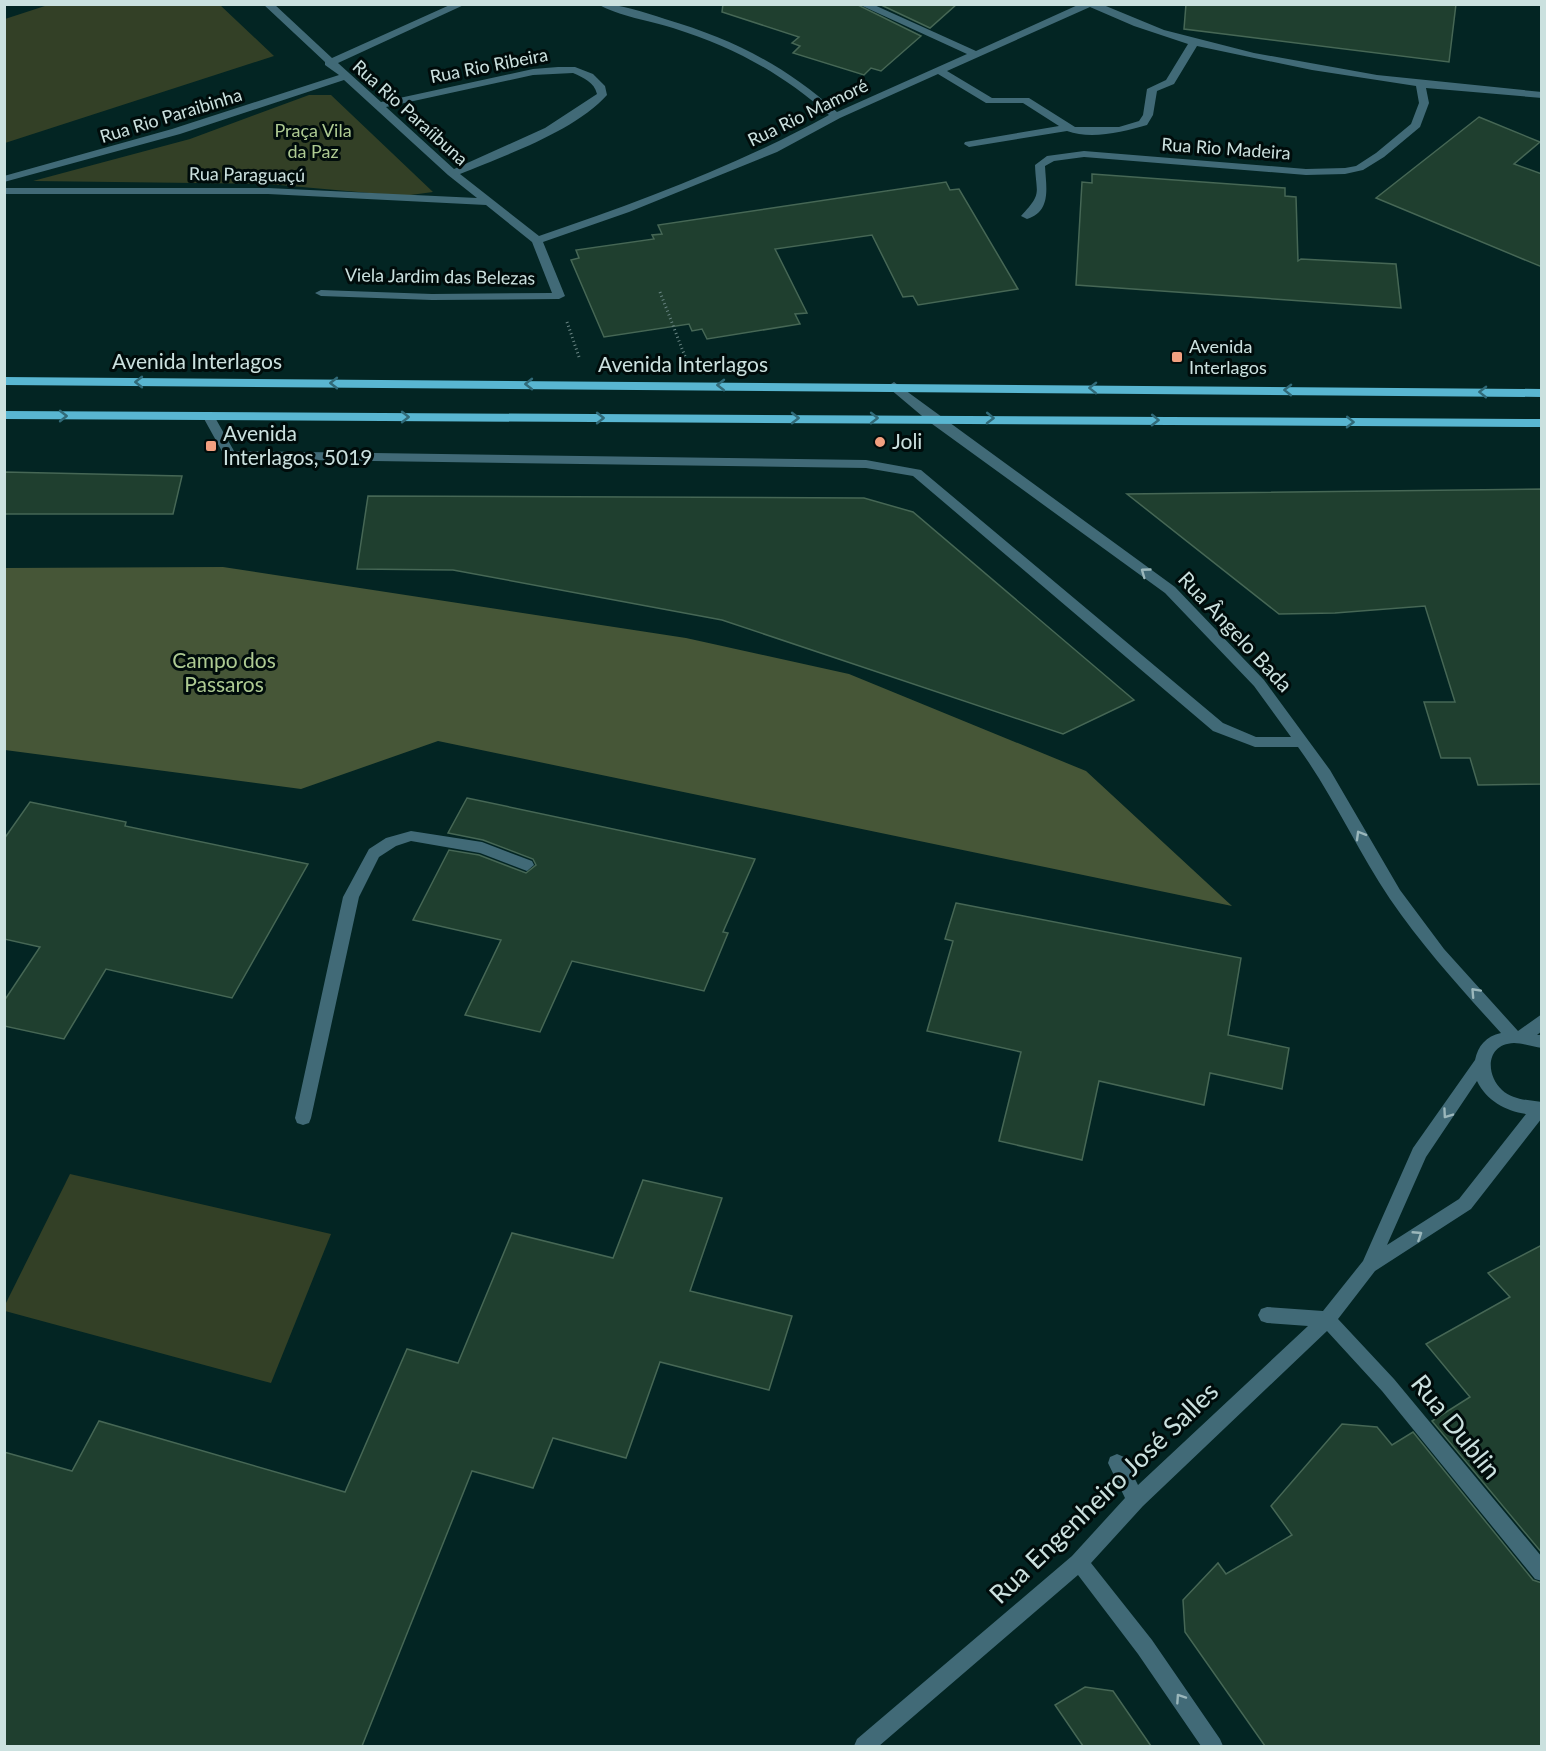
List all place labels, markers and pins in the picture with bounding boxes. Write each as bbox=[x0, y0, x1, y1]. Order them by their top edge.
place label: Avenida Interlagos bbox=[1189, 335, 1267, 378]
marker: Avenida Interlagos bbox=[1170, 350, 1184, 364]
place label: Avenida Interlagos, 5019 bbox=[223, 420, 373, 469]
place label: Joli bbox=[892, 428, 922, 453]
marker: Joli bbox=[873, 435, 887, 449]
marker: Avenida Interlagos, 5019 bbox=[204, 439, 218, 453]

